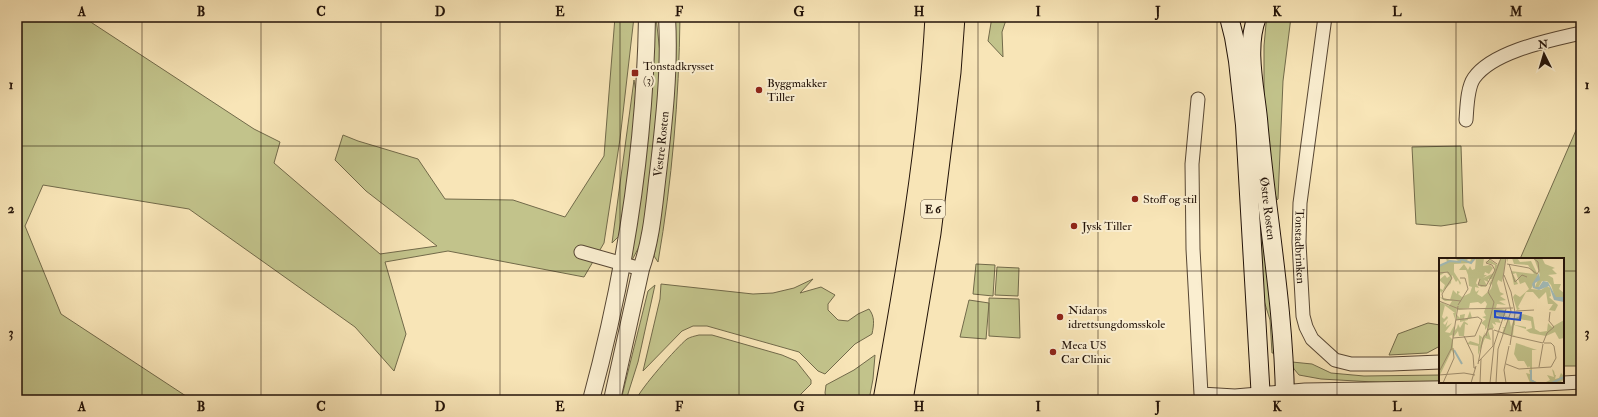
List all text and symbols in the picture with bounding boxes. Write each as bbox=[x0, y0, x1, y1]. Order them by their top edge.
text: A bbox=[77, 4, 87, 20]
text: B bbox=[197, 4, 205, 20]
text: C bbox=[316, 4, 326, 20]
text: D bbox=[435, 4, 446, 20]
text: E bbox=[555, 4, 565, 20]
text: F bbox=[675, 4, 684, 20]
text: G bbox=[794, 4, 805, 20]
text: H bbox=[914, 4, 925, 20]
text: I bbox=[1035, 4, 1041, 20]
text: J bbox=[1154, 4, 1161, 21]
text: K bbox=[1272, 4, 1282, 20]
text: L bbox=[1392, 4, 1402, 20]
text: M bbox=[1509, 4, 1523, 20]
north arrow bbox=[1524, 34, 1564, 74]
text: N bbox=[1537, 38, 1550, 52]
place label: Tonstadkrysset (3) bbox=[643, 59, 714, 88]
marker: Tonstadkrysset (3) bbox=[630, 68, 640, 78]
place label: Byggmakker Tiller bbox=[767, 76, 827, 105]
text: 1 bbox=[9, 77, 14, 93]
text: 1 bbox=[1585, 77, 1590, 93]
marker: Byggmakker Tiller bbox=[754, 85, 764, 95]
street label: Vestre Rosten bbox=[651, 111, 673, 178]
street label: Østre Rosten bbox=[1256, 176, 1279, 241]
place label: Stoff og stil bbox=[1143, 192, 1197, 207]
marker: Stoff og stil bbox=[1130, 194, 1140, 204]
road number: E 6 bbox=[921, 200, 945, 218]
text: 2 bbox=[8, 201, 15, 217]
text: 2 bbox=[1584, 201, 1591, 217]
street label: Tonstadbrinken bbox=[1291, 209, 1308, 284]
place label: Jysk Tiller bbox=[1081, 219, 1132, 234]
marker: Jysk Tiller bbox=[1069, 221, 1079, 231]
inset map bbox=[1439, 258, 1564, 383]
place label: Nidaros idrettsungdomsskole bbox=[1068, 303, 1165, 332]
marker: Nidaros idrettsungdomsskole bbox=[1055, 312, 1065, 322]
text: 3 bbox=[9, 325, 14, 341]
text: 3 bbox=[1585, 325, 1590, 341]
place label: Meca US Car Clinic bbox=[1061, 338, 1111, 367]
marker: Meca US Car Clinic bbox=[1048, 347, 1058, 357]
text: A bbox=[77, 399, 87, 415]
text: B bbox=[197, 399, 205, 415]
text: C bbox=[316, 399, 326, 415]
text: D bbox=[435, 399, 446, 415]
text: E bbox=[555, 399, 565, 415]
text: F bbox=[675, 399, 684, 415]
text: G bbox=[794, 399, 805, 415]
text: H bbox=[914, 399, 925, 415]
text: I bbox=[1035, 399, 1041, 415]
text: J bbox=[1154, 399, 1161, 416]
text: K bbox=[1272, 399, 1282, 415]
text: L bbox=[1392, 399, 1402, 415]
text: M bbox=[1509, 399, 1523, 415]

